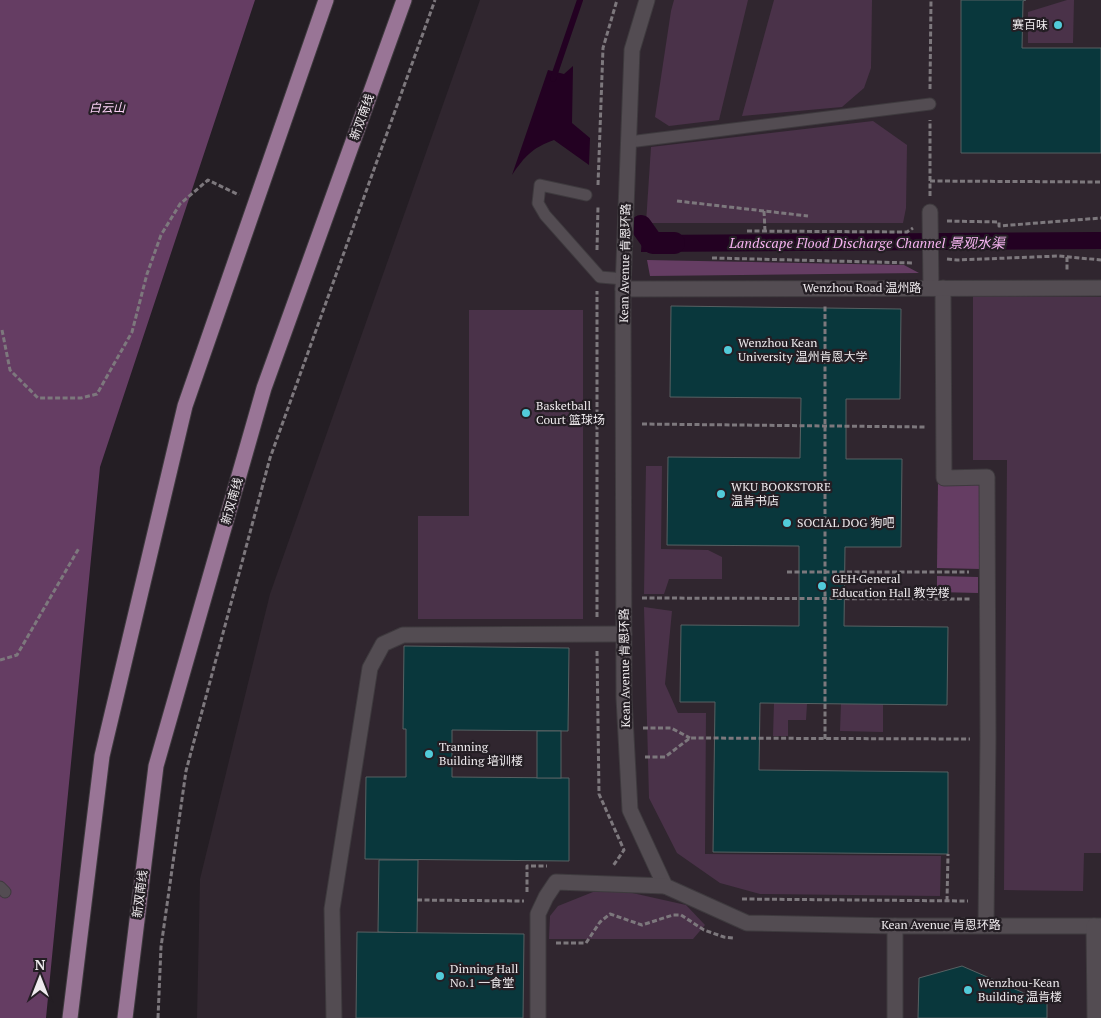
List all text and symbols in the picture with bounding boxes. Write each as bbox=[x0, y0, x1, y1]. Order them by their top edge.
place label: 赛百味 bbox=[1012, 17, 1048, 32]
marker: 赛百味 bbox=[1052, 19, 1064, 31]
street label: 新双南线 bbox=[346, 92, 377, 142]
park label: 白云山 bbox=[89, 100, 126, 115]
street label: Kean Avenue 肯恩环路 bbox=[616, 203, 633, 323]
water label: Landscape Flood Discharge Channel 景观水渠 bbox=[728, 233, 1007, 252]
street label: Wenzhou Road 温州路 bbox=[803, 280, 921, 295]
place label: Wenzhou Kean University 温州肯恩大学 bbox=[738, 335, 868, 364]
marker: Wenzhou Kean University 温州肯恩大学 bbox=[722, 344, 734, 356]
place label: Basketball Court 篮球场 bbox=[536, 398, 605, 427]
marker: Basketball Court 篮球场 bbox=[520, 407, 532, 419]
street label: 新双南线 bbox=[218, 476, 245, 526]
place label: WKU BOOKSTORE 温肯书店 bbox=[731, 479, 831, 508]
marker: WKU BOOKSTORE 温肯书店 bbox=[715, 488, 727, 500]
place label: SOCIAL DOG 狗吧 bbox=[797, 515, 895, 530]
marker: SOCIAL DOG 狗吧 bbox=[781, 517, 793, 529]
place label: GEH·General Education Hall 教学楼 bbox=[832, 571, 950, 600]
marker: GEH·General Education Hall 教学楼 bbox=[816, 580, 828, 592]
street label: Kean Avenue 肯恩环路 bbox=[616, 608, 633, 728]
place label: Tranning Building 培训楼 bbox=[439, 739, 523, 768]
marker: Tranning Building 培训楼 bbox=[423, 748, 435, 760]
street label: 新双南线 bbox=[129, 869, 150, 919]
street label: Kean Avenue 肯恩环路 bbox=[881, 917, 1001, 932]
north arrow bbox=[15, 953, 65, 1003]
text: N bbox=[35, 955, 46, 974]
place label: Dinning Hall No.1 一食堂 bbox=[450, 961, 519, 990]
marker: Dinning Hall No.1 一食堂 bbox=[434, 970, 446, 982]
place label: Wenzhou-Kean Building 温肯楼 bbox=[978, 975, 1062, 1004]
marker: Wenzhou-Kean Building 温肯楼 bbox=[962, 984, 974, 996]

